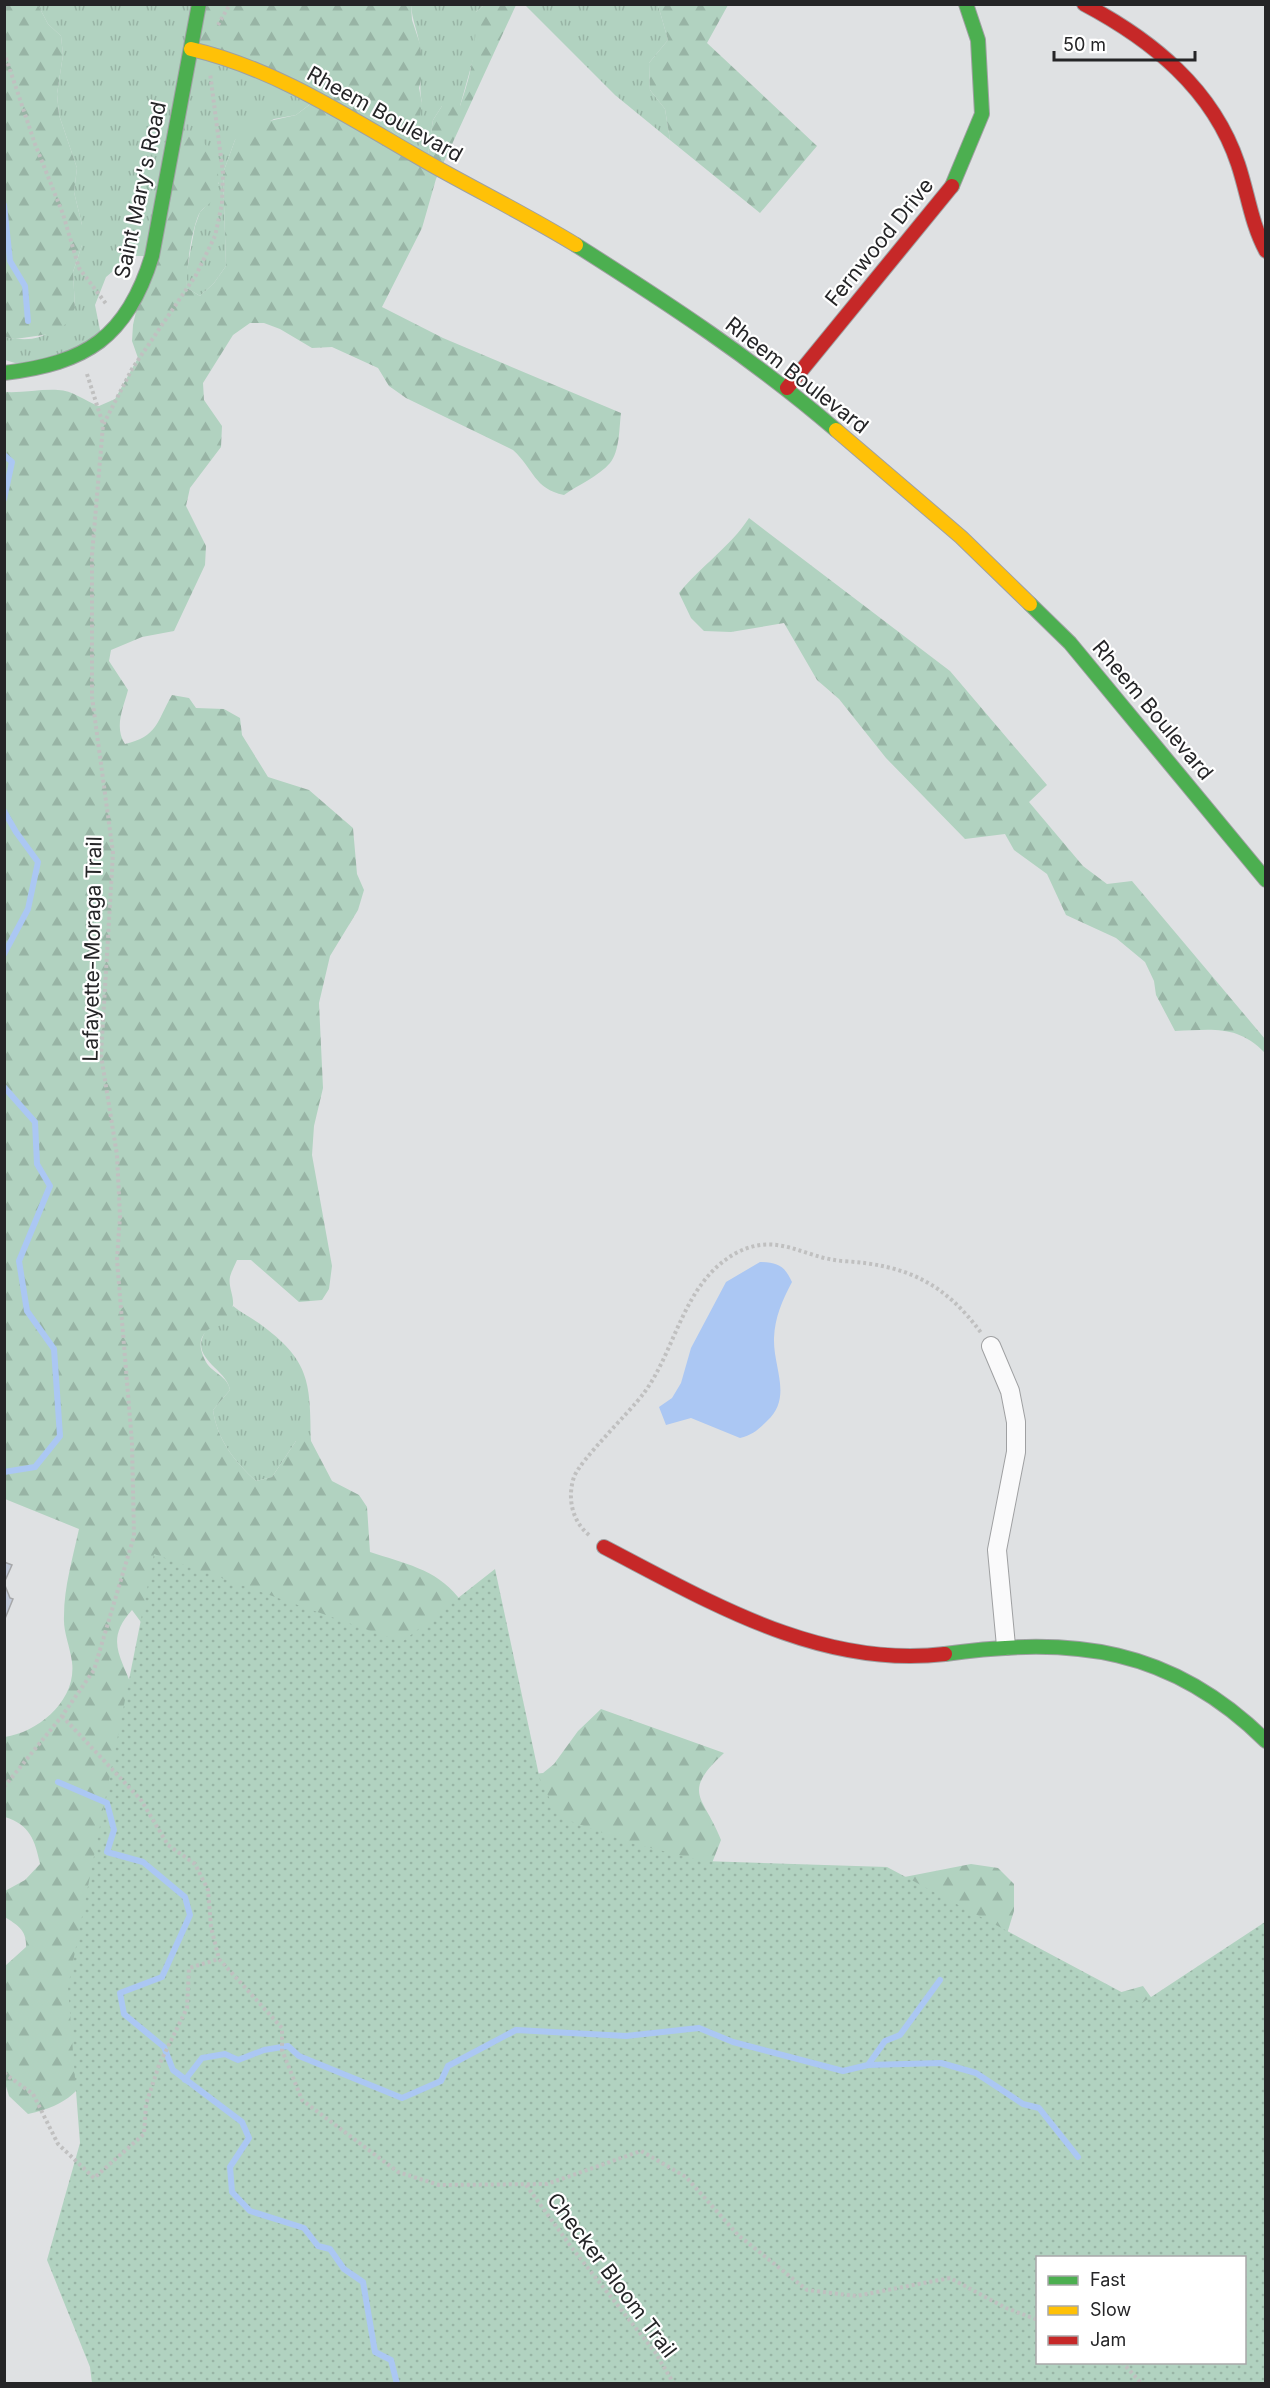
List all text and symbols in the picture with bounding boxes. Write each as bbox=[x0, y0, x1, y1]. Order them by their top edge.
scale bar bbox=[1054, 24, 1195, 62]
text: 50 m bbox=[1063, 34, 1106, 55]
street label: Rheem Boulevard bbox=[303, 61, 467, 167]
street label: Saint Mary's Road bbox=[109, 99, 171, 281]
street label: Fernwood Drive bbox=[820, 173, 938, 311]
street label: Rheem Boulevard bbox=[721, 311, 873, 439]
street label: Rheem Boulevard bbox=[1087, 635, 1219, 785]
street label: Lafayette-Moraga Trail bbox=[78, 836, 106, 1062]
street label: Checker Bloom Trail bbox=[542, 2188, 682, 2362]
legend bbox=[1036, 2256, 1246, 2364]
text: Fast bbox=[1090, 2269, 1126, 2290]
text: Slow bbox=[1090, 2299, 1131, 2320]
text: Jam bbox=[1090, 2329, 1126, 2350]

